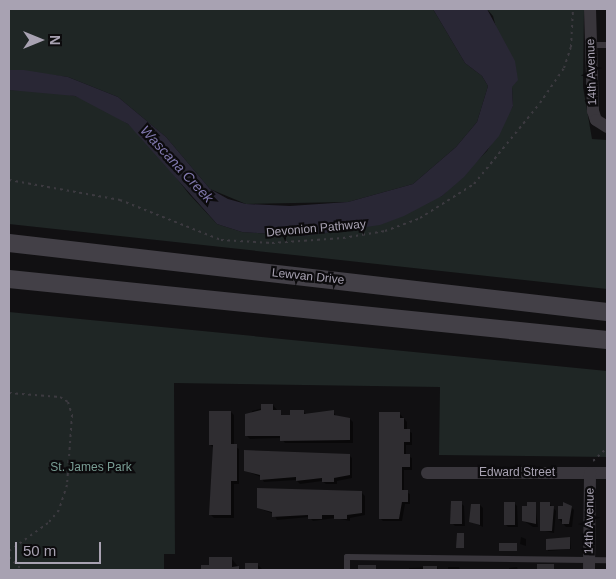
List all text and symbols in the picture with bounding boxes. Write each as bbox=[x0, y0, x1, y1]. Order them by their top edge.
north arrow bbox=[15, 15, 65, 65]
text: N bbox=[47, 35, 63, 45]
street label: 14th Avenue bbox=[584, 38, 600, 106]
water label: Wascana Creek bbox=[137, 122, 217, 206]
street label: Devonion Pathway bbox=[266, 217, 366, 241]
street label: Lewvan Drive bbox=[271, 266, 345, 288]
park label: St. James Park bbox=[50, 461, 132, 475]
street label: Edward Street bbox=[479, 466, 555, 480]
street label: 14th Avenue bbox=[582, 487, 598, 555]
scale bar bbox=[18, 532, 104, 564]
text: 50 m bbox=[23, 542, 56, 559]

